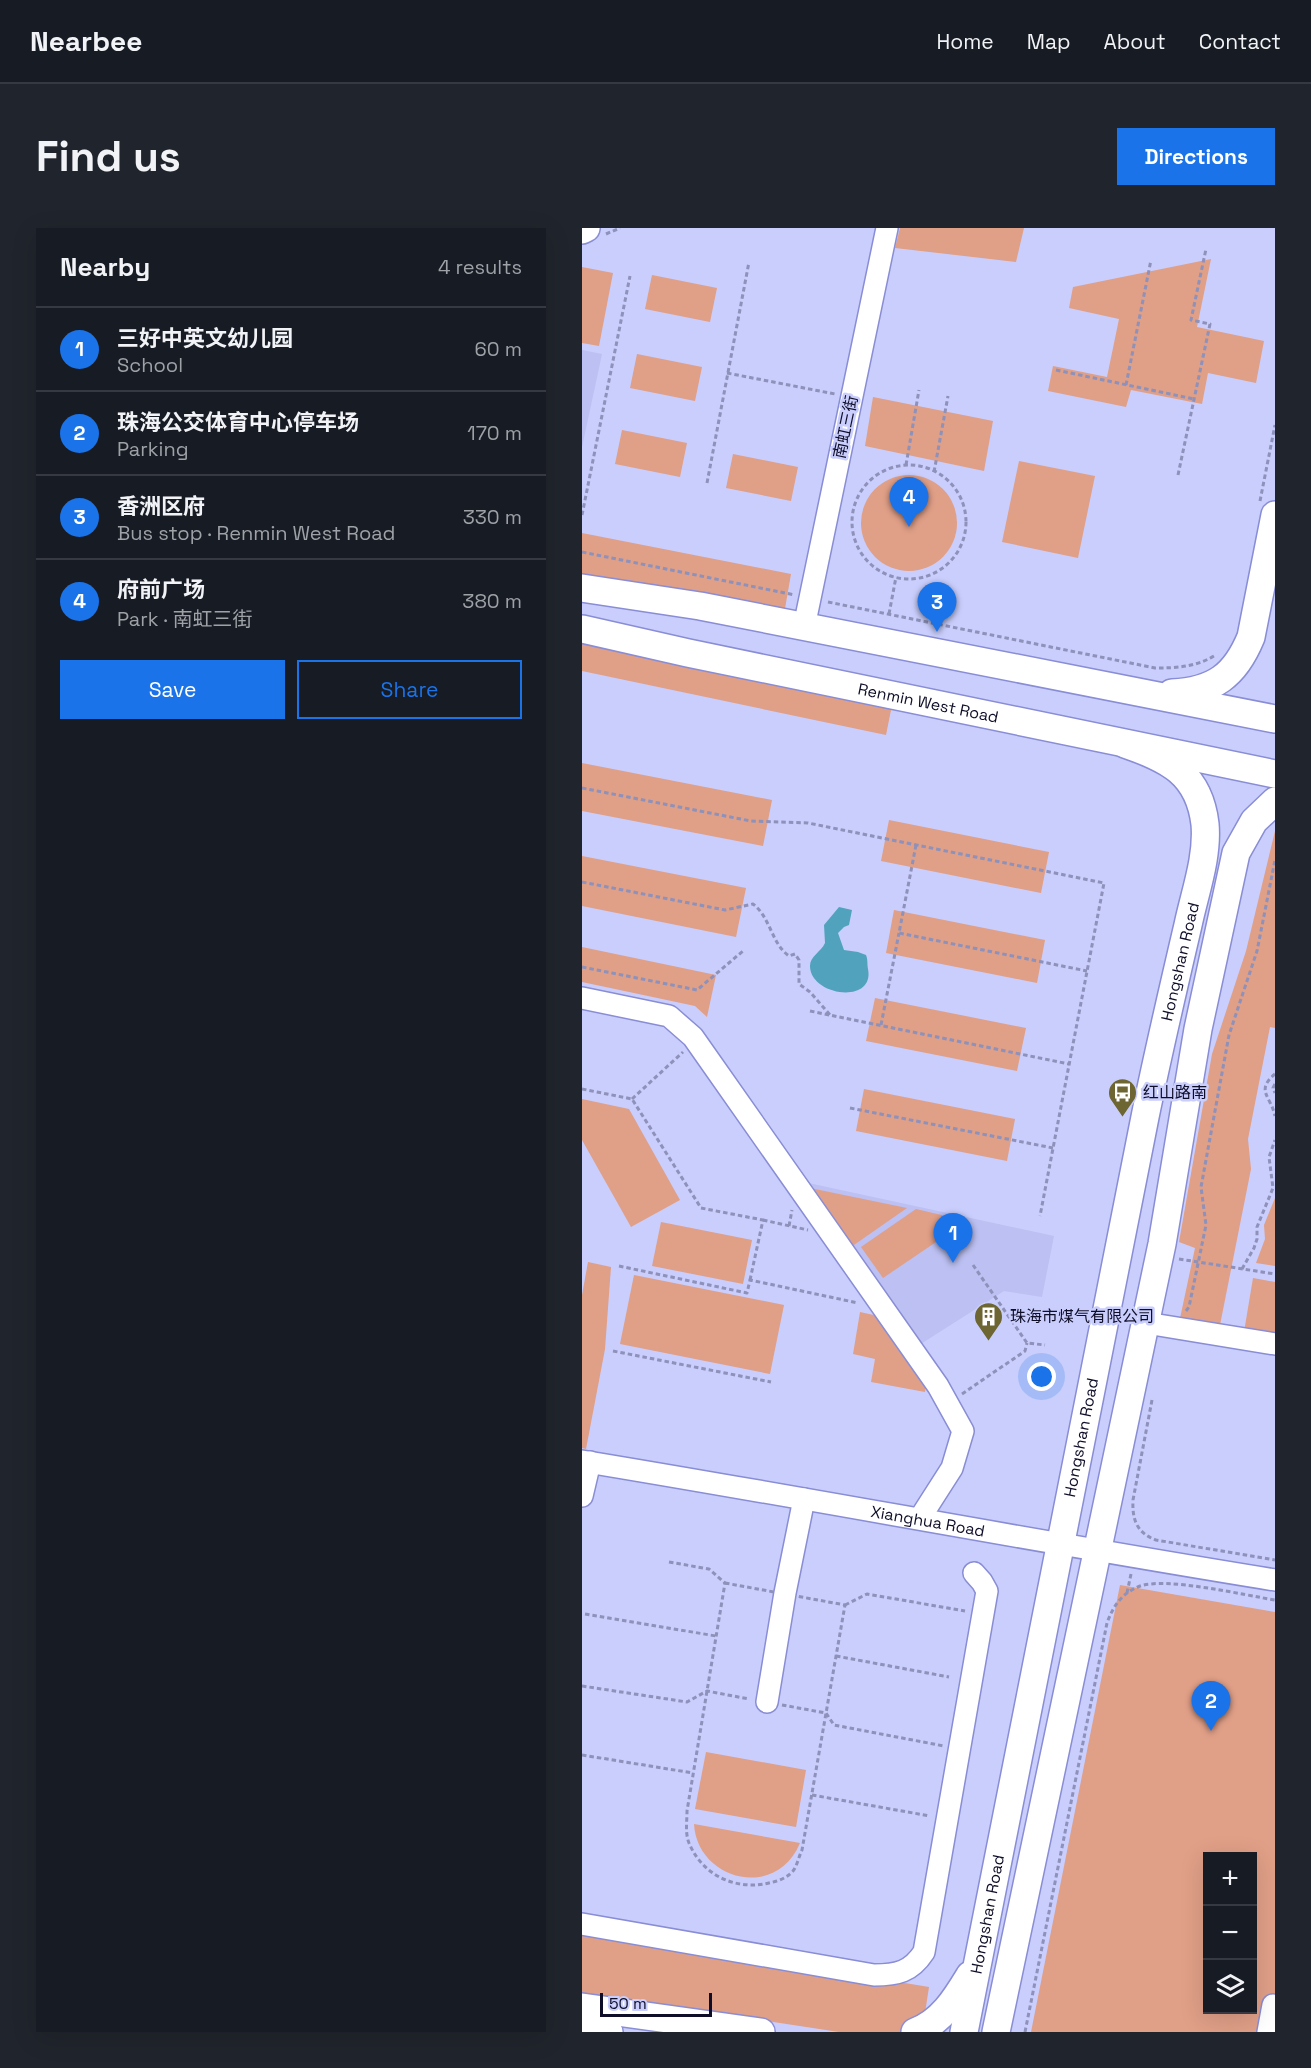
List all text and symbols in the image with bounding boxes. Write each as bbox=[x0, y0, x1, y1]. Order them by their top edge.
text: Nearbee bbox=[30, 23, 142, 59]
text: Home bbox=[936, 28, 994, 55]
text: Map bbox=[1027, 28, 1071, 55]
text: About bbox=[1104, 28, 1166, 55]
text: Contact bbox=[1199, 28, 1281, 55]
button: Directions bbox=[1117, 128, 1275, 185]
text: Find us bbox=[36, 130, 181, 183]
text: Nearby bbox=[60, 250, 150, 284]
text: 4 results bbox=[438, 254, 522, 280]
text: 三好中英文幼儿园 bbox=[117, 324, 293, 352]
text: 1 bbox=[75, 336, 84, 362]
text: 60 m bbox=[475, 336, 522, 362]
text: School bbox=[117, 352, 183, 378]
street label: 南虹三街 bbox=[829, 394, 862, 461]
text: 珠海公交体育中心停车场 bbox=[117, 408, 359, 436]
text: 2 bbox=[74, 420, 85, 446]
text: 170 m bbox=[467, 420, 522, 446]
text: Parking bbox=[117, 436, 189, 462]
pin: 4 bbox=[890, 478, 928, 527]
text: 香洲区府 bbox=[117, 492, 205, 520]
text: 3 bbox=[73, 504, 86, 530]
text: 330 m bbox=[463, 504, 522, 530]
text: Bus stop · Renmin West Road bbox=[117, 520, 395, 546]
text: 府前广场 bbox=[117, 575, 205, 603]
pin: 3 bbox=[918, 582, 956, 632]
text: 4 bbox=[73, 588, 86, 614]
text: 380 m bbox=[462, 588, 522, 614]
text: Park · 南虹三街 bbox=[117, 606, 253, 632]
button: Save bbox=[60, 660, 285, 719]
button: Share bbox=[297, 660, 522, 719]
street label: Renmin West Road bbox=[856, 678, 1000, 728]
street label: Hongshan Road bbox=[1156, 900, 1204, 1023]
bus stop icon: 红山路南 bbox=[1106, 1076, 1138, 1118]
place label: 红山路南 bbox=[1143, 1082, 1207, 1103]
pin: 1 bbox=[934, 1214, 973, 1263]
building icon: 珠海市煤气有限公司 bbox=[973, 1300, 1005, 1342]
place label: 珠海市煤气有限公司 bbox=[1010, 1306, 1154, 1327]
your location bbox=[1027, 1362, 1056, 1391]
street label: Hongshan Road bbox=[1059, 1376, 1103, 1499]
street label: Xianghua Road bbox=[869, 1501, 987, 1542]
pin: 2 bbox=[1192, 1682, 1230, 1731]
map controls bbox=[1203, 1852, 1257, 2014]
button: + bbox=[1203, 1852, 1257, 1906]
street label: Hongshan Road bbox=[965, 1853, 1009, 1976]
button: − bbox=[1203, 1906, 1257, 1960]
button: layers bbox=[1203, 1960, 1257, 2014]
scale bar bbox=[600, 1990, 712, 2018]
text: 50 m bbox=[609, 1993, 647, 2014]

